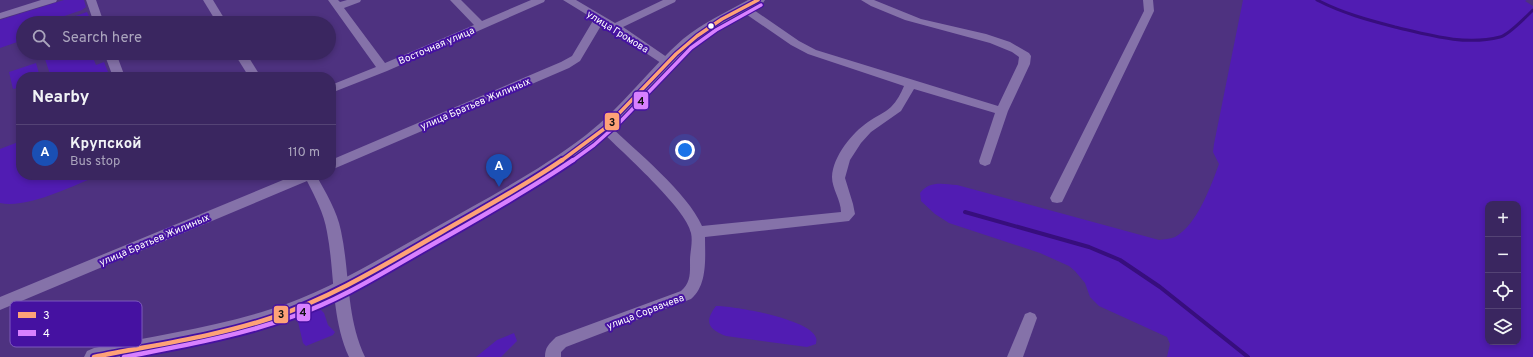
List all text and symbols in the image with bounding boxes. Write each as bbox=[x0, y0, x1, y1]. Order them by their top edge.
street label: улица Громова bbox=[584, 8, 651, 57]
search box bbox=[16, 16, 336, 60]
unlabelled marker bbox=[706, 21, 716, 31]
street label: Восточная улица bbox=[397, 24, 477, 68]
icon: search bbox=[30, 27, 52, 49]
text: Search here bbox=[62, 29, 142, 48]
street label: улица Братьев Жилиных bbox=[419, 75, 533, 134]
text: Nearby bbox=[32, 87, 89, 109]
line badge: 4 bbox=[633, 91, 649, 110]
text: 4 bbox=[637, 95, 645, 109]
line badge: 3 bbox=[604, 112, 620, 131]
text: 3 bbox=[609, 116, 615, 130]
text: Крупской bbox=[70, 135, 141, 154]
your location bbox=[675, 140, 695, 160]
text: A bbox=[40, 145, 50, 161]
text: 110 m bbox=[288, 145, 320, 161]
text: Bus stop bbox=[70, 154, 120, 170]
pin: A bbox=[486, 154, 512, 187]
map controls bbox=[1485, 201, 1521, 345]
button: + bbox=[1485, 201, 1521, 237]
street label: улица Братьев Жилиных bbox=[98, 211, 212, 270]
button: − bbox=[1485, 237, 1521, 273]
button: locate bbox=[1485, 273, 1521, 309]
street label: улица Сорвачева bbox=[605, 292, 686, 333]
legend bbox=[10, 301, 142, 347]
line badge: 4 bbox=[296, 303, 311, 322]
line badge: 3 bbox=[273, 305, 289, 324]
text: 4 bbox=[299, 306, 307, 320]
text: 3 bbox=[278, 308, 284, 322]
text: 3 bbox=[43, 309, 50, 323]
button: layers bbox=[1485, 309, 1521, 345]
text: 4 bbox=[43, 327, 50, 341]

